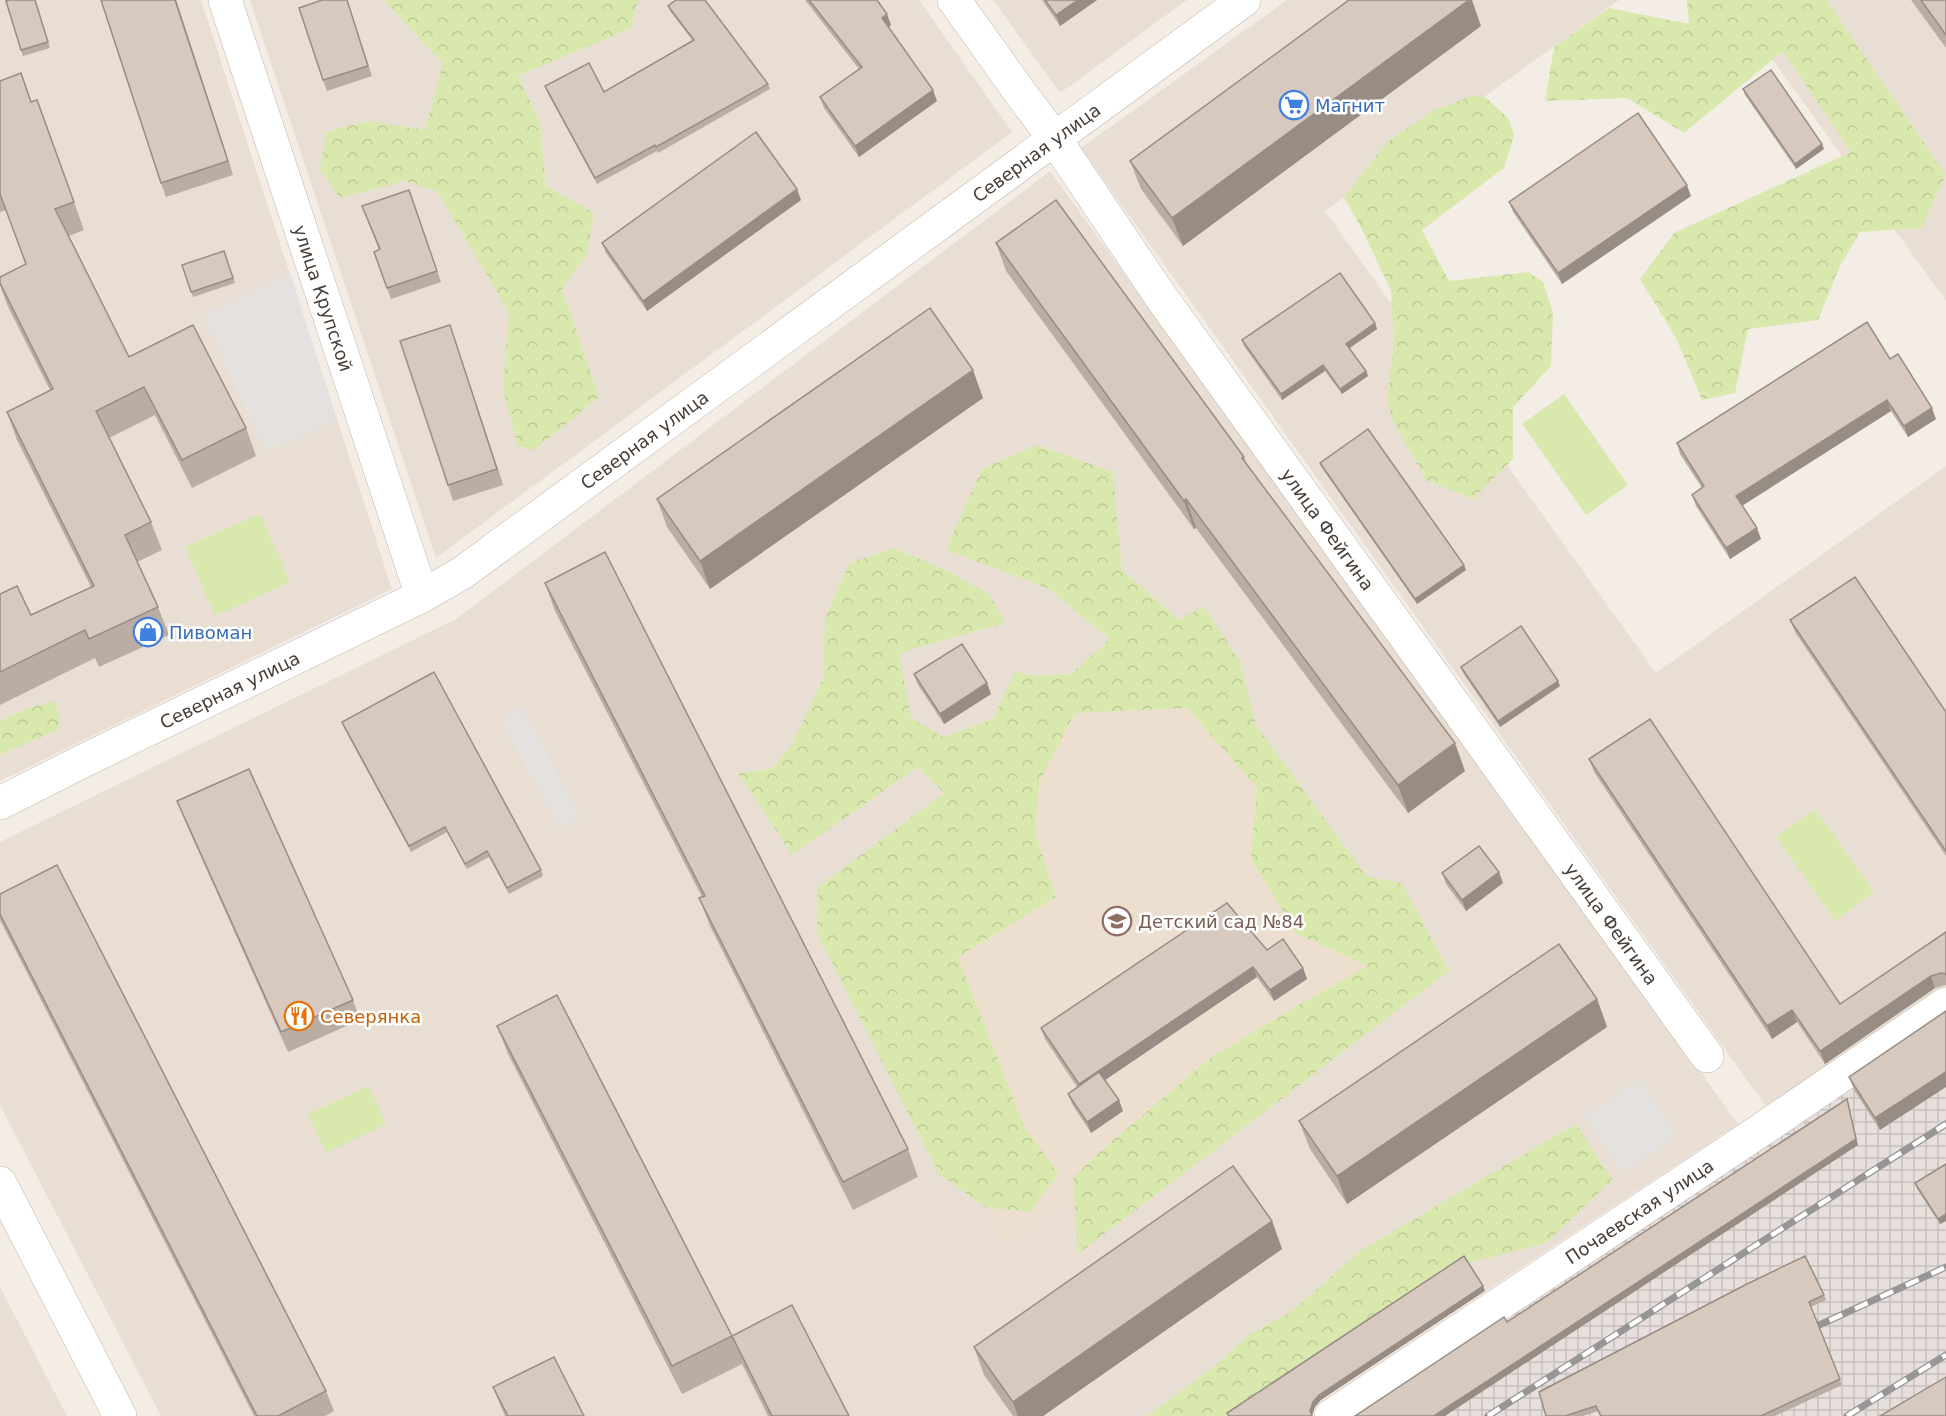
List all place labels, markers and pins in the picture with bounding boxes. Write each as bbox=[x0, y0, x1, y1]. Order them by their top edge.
supermarket icon: Магнит bbox=[1278, 89, 1310, 121]
place label: Магнит bbox=[1315, 95, 1385, 116]
shop icon: Пивоман bbox=[132, 616, 164, 648]
place label: Пивоман bbox=[169, 622, 252, 643]
school or university icon: Детский сад №84 bbox=[1101, 905, 1133, 937]
place label: Детский сад №84 bbox=[1138, 911, 1304, 932]
restaurant icon: Северянка bbox=[283, 1000, 315, 1032]
place label: Северянка bbox=[320, 1006, 421, 1027]

